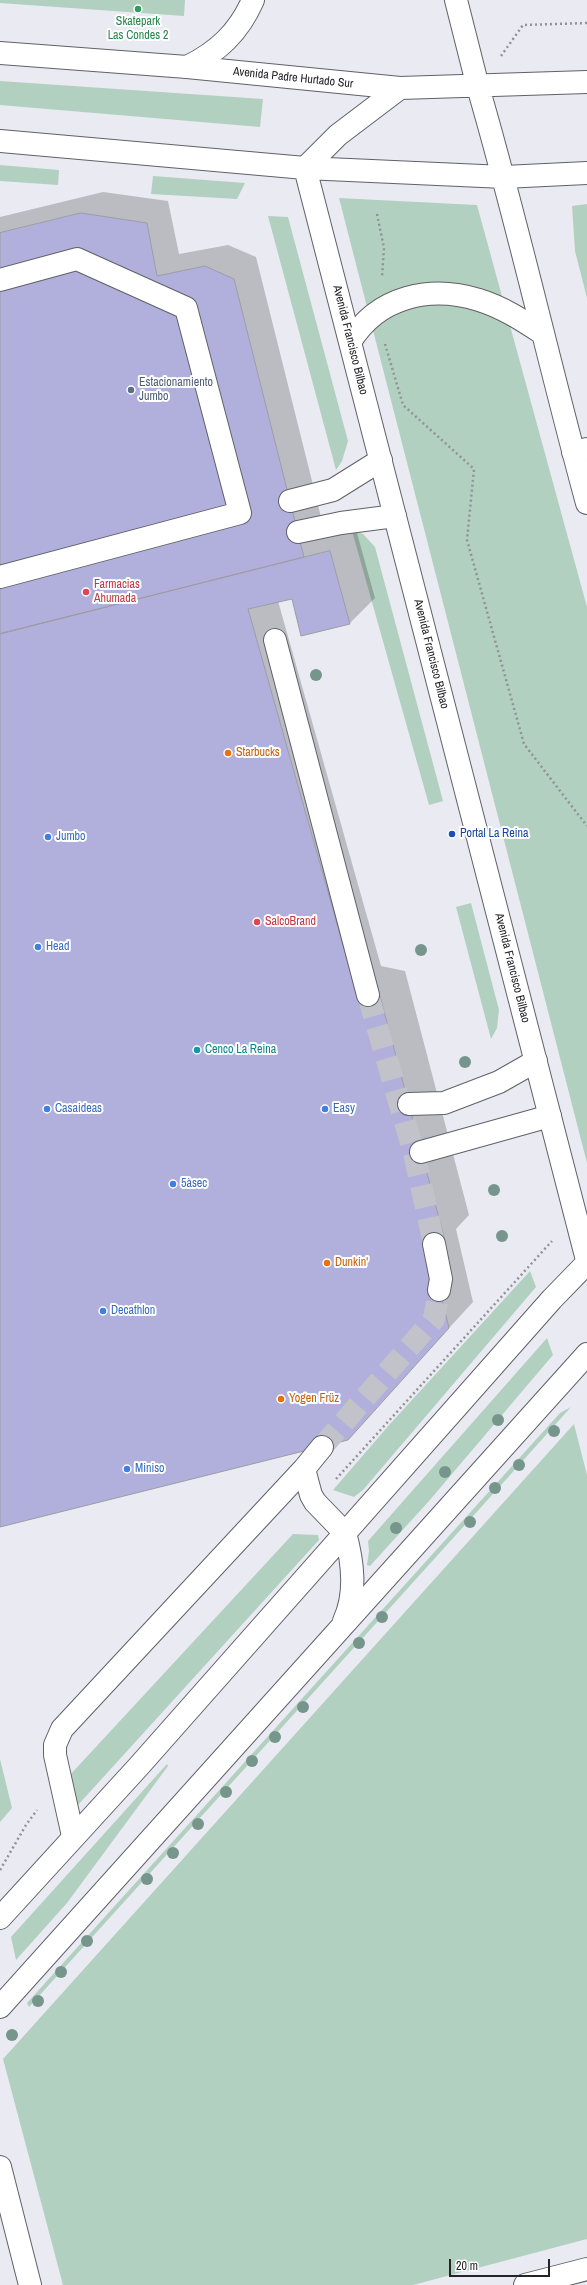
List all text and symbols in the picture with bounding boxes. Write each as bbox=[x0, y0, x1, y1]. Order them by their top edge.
marker: Skatepark Las Condes 2 bbox=[133, 4, 143, 14]
place label: Skatepark Las Condes 2 bbox=[108, 15, 168, 43]
street label: Avenida Padre Hurtado Sur bbox=[232, 65, 354, 91]
street label: Avenida Francisco Bilbao bbox=[329, 284, 371, 396]
place label: Estacionamiento Jumbo bbox=[139, 376, 213, 404]
marker: Estacionamiento Jumbo bbox=[126, 385, 136, 395]
place label: Farmacias Ahumada bbox=[94, 578, 140, 606]
marker: Farmacias Ahumada bbox=[81, 587, 91, 597]
street label: Avenida Francisco Bilbao bbox=[410, 598, 452, 710]
place label: Starbucks bbox=[236, 746, 280, 760]
marker: Starbucks bbox=[223, 748, 233, 758]
place label: Portal La Reina bbox=[460, 827, 528, 841]
marker: Portal La Reina bbox=[447, 829, 457, 839]
place label: Jumbo bbox=[56, 830, 86, 844]
marker: Jumbo bbox=[43, 832, 53, 842]
street label: Avenida Francisco Bilbao bbox=[491, 912, 533, 1024]
place label: SalcoBrand bbox=[265, 915, 316, 929]
marker: SalcoBrand bbox=[252, 917, 262, 927]
place label: Head bbox=[46, 940, 70, 954]
marker: Head bbox=[33, 942, 43, 952]
place label: Cenco La Reina bbox=[205, 1043, 276, 1057]
marker: Cenco La Reina bbox=[192, 1045, 202, 1055]
place label: Casaideas bbox=[55, 1102, 102, 1116]
place label: Easy bbox=[333, 1102, 355, 1116]
marker: Casaideas bbox=[42, 1104, 52, 1114]
marker: Easy bbox=[320, 1104, 330, 1114]
place label: 5àsec bbox=[181, 1177, 207, 1191]
marker: 5àsec bbox=[168, 1179, 178, 1189]
place label: Dunkin' bbox=[335, 1256, 368, 1270]
marker: Dunkin' bbox=[322, 1258, 332, 1268]
place label: Decathlon bbox=[111, 1304, 155, 1318]
marker: Decathlon bbox=[98, 1306, 108, 1316]
place label: Yogen Früz bbox=[289, 1392, 339, 1406]
marker: Yogen Früz bbox=[276, 1394, 286, 1404]
place label: Miniso bbox=[135, 1462, 165, 1476]
marker: Miniso bbox=[122, 1464, 132, 1474]
scale bar bbox=[451, 2251, 552, 2277]
text: 20 m bbox=[456, 2258, 478, 2274]

